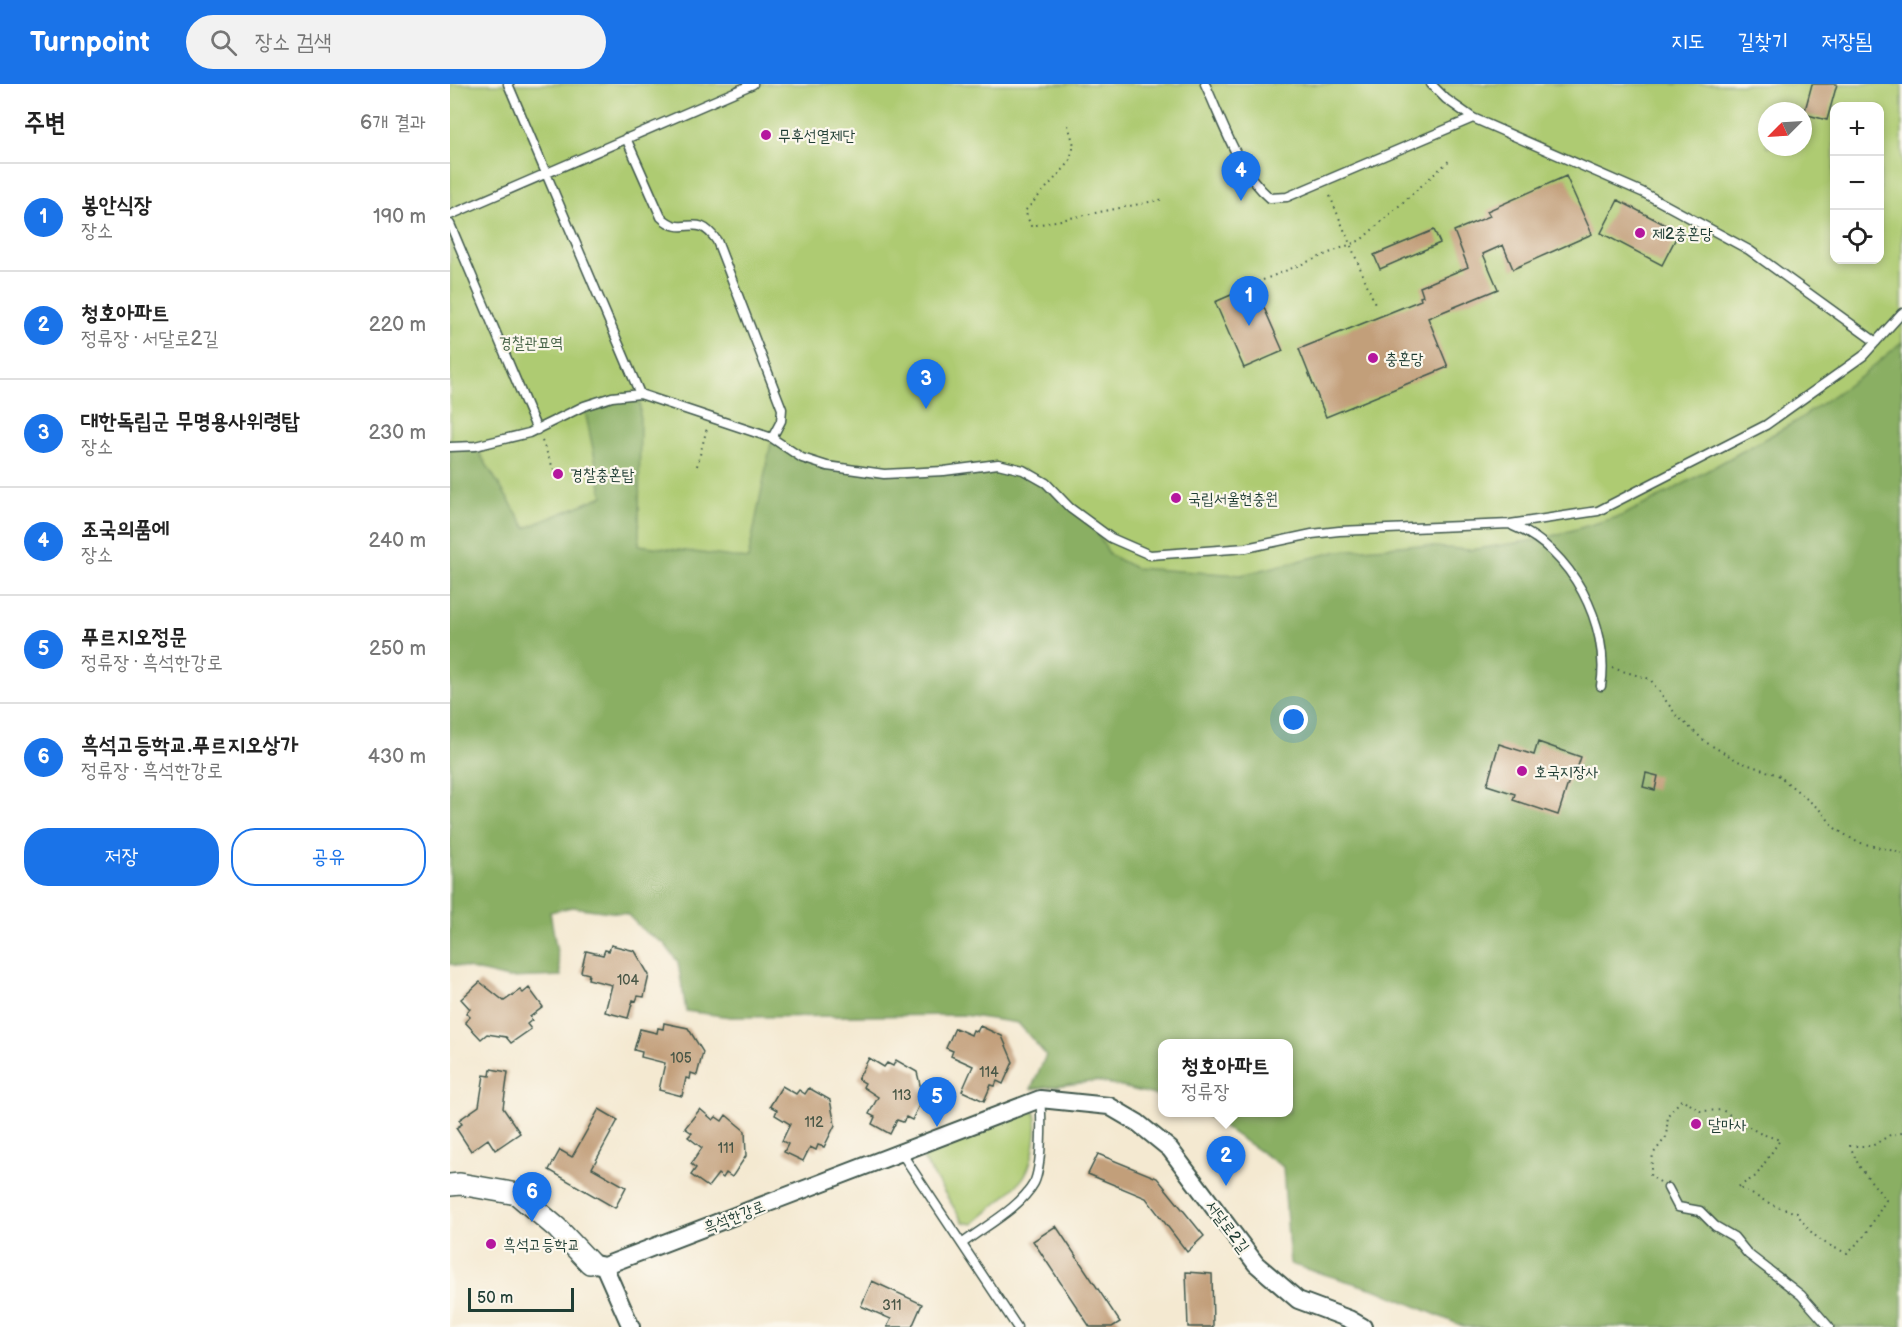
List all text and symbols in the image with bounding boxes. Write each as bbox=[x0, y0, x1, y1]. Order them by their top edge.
search box bbox=[186, 15, 606, 69]
text: Turnpoint bbox=[30, 26, 150, 59]
icon: search bbox=[207, 26, 240, 59]
text: 장소 검색 bbox=[255, 29, 331, 56]
text: 지도 bbox=[1671, 29, 1705, 54]
text: 길찾기 bbox=[1738, 29, 1788, 54]
text: 저장됨 bbox=[1821, 29, 1872, 54]
north arrow bbox=[1758, 102, 1812, 156]
map controls bbox=[1830, 102, 1884, 264]
button: + bbox=[1830, 102, 1884, 156]
text: 주변 bbox=[24, 108, 66, 139]
text: 6개 결과 bbox=[360, 111, 426, 135]
place label: 무후선열제단 bbox=[778, 127, 855, 146]
marker: 무후선열제단 bbox=[759, 128, 773, 142]
pin: 4 bbox=[1222, 152, 1260, 201]
button: − bbox=[1830, 156, 1884, 210]
text: 봉안식장 bbox=[81, 192, 152, 219]
text: 1 bbox=[39, 205, 48, 229]
text: 190 m bbox=[373, 205, 426, 229]
button: locate bbox=[1830, 210, 1884, 264]
text: 장소 bbox=[81, 219, 113, 243]
place label: 제2충혼당 bbox=[1652, 225, 1713, 244]
marker: 제2충혼당 bbox=[1633, 226, 1647, 240]
pin: 1 bbox=[1230, 276, 1268, 326]
text: 청호아파트 bbox=[81, 300, 170, 327]
text: 2 bbox=[38, 313, 49, 337]
text: 220 m bbox=[369, 313, 426, 337]
text: 정류장 · 서달로2길 bbox=[81, 327, 219, 351]
park label: 경찰관묘역 bbox=[499, 334, 563, 353]
place label: 충혼당 bbox=[1385, 350, 1424, 369]
marker: 충혼당 bbox=[1366, 351, 1380, 365]
pin: 3 bbox=[906, 360, 946, 409]
text: 대한독립군 무명용사위령탑 bbox=[81, 408, 299, 435]
text: 3 bbox=[38, 421, 49, 445]
text: 230 m bbox=[369, 421, 426, 445]
text: 장소 bbox=[81, 435, 113, 459]
place label: 경찰충혼탑 bbox=[570, 466, 635, 485]
marker: 경찰충혼탑 bbox=[551, 467, 565, 481]
place label: 국립서울현충원 bbox=[1188, 490, 1278, 509]
marker: 국립서울현충원 bbox=[1169, 491, 1183, 505]
text: 조국의품에 bbox=[81, 516, 170, 543]
text: 4 bbox=[38, 529, 49, 553]
text: 240 m bbox=[369, 529, 426, 553]
text: 장소 bbox=[81, 543, 113, 567]
text: 푸르지오정문 bbox=[81, 624, 187, 651]
text: 5 bbox=[38, 637, 49, 661]
text: 250 m bbox=[369, 637, 426, 661]
text: 정류장 · 흑석한강로 bbox=[81, 651, 223, 675]
your location bbox=[1279, 705, 1308, 734]
text: 흑석고등학교.푸르지오상가 bbox=[81, 732, 298, 759]
text: 6 bbox=[37, 745, 50, 769]
text: 430 m bbox=[368, 745, 426, 769]
text: 정류장 · 흑석한강로 bbox=[81, 759, 223, 783]
place label: 호국지장사 bbox=[1534, 763, 1599, 782]
marker: 호국지장사 bbox=[1515, 764, 1529, 778]
button: 저장 bbox=[24, 828, 219, 886]
button: 공유 bbox=[231, 828, 426, 886]
house number: 104 bbox=[617, 972, 640, 989]
popup bbox=[1158, 1039, 1293, 1117]
house number: 105 bbox=[670, 1050, 692, 1067]
text: 청호아파트 bbox=[1181, 1053, 1270, 1080]
house number: 114 bbox=[979, 1064, 999, 1081]
pin: 5 bbox=[918, 1078, 956, 1127]
text: 정류장 bbox=[1181, 1080, 1230, 1104]
house number: 113 bbox=[892, 1087, 912, 1104]
house number: 112 bbox=[804, 1114, 824, 1131]
place label: 달마사 bbox=[1708, 1116, 1747, 1135]
marker: 달마사 bbox=[1689, 1117, 1703, 1131]
pin: 2 bbox=[1206, 1136, 1246, 1186]
house number: 111 bbox=[718, 1140, 734, 1157]
pin: 6 bbox=[512, 1172, 551, 1222]
street label: 흑석한강로 bbox=[701, 1197, 768, 1238]
street label: 서달로2길 bbox=[1201, 1197, 1253, 1257]
place label: 흑석고등학교 bbox=[503, 1236, 580, 1255]
marker: 흑석고등학교 bbox=[484, 1237, 498, 1251]
scale bar bbox=[468, 1285, 574, 1312]
text: 50 m bbox=[477, 1289, 513, 1308]
house number: 311 bbox=[882, 1297, 902, 1314]

